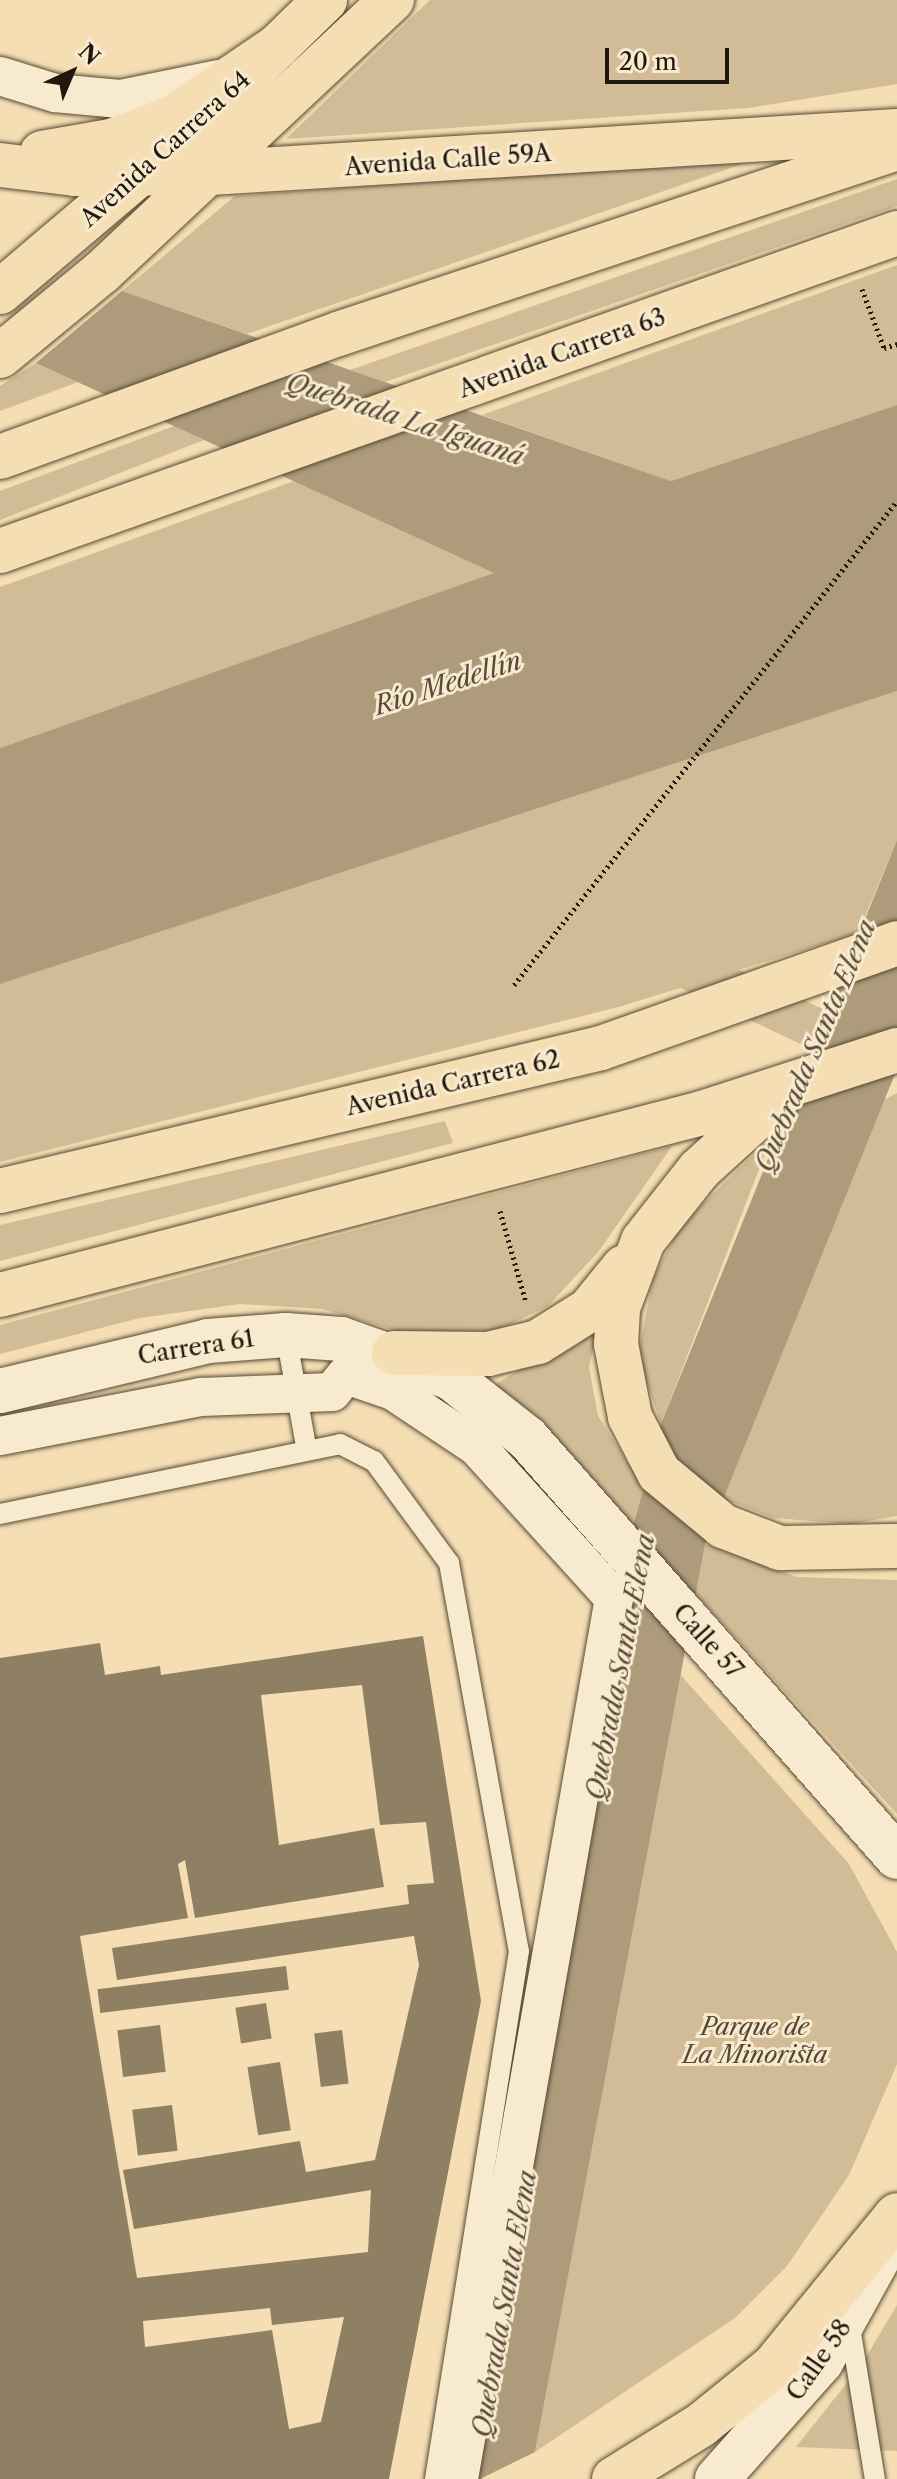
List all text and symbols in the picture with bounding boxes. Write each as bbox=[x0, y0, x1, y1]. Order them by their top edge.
north arrow bbox=[32, 32, 112, 112]
scale bar bbox=[609, 32, 733, 82]
text: N bbox=[73, 38, 105, 71]
text: 20 m bbox=[619, 47, 677, 76]
street label: Avenida Carrera 64 bbox=[74, 65, 256, 233]
street label: Avenida Calle 59A bbox=[344, 138, 552, 182]
street label: Avenida Carrera 63 bbox=[454, 302, 670, 404]
water label: Quebrada La Iguaná bbox=[282, 367, 528, 473]
water label: Río Medellín bbox=[370, 646, 526, 722]
water label: Quebrada Santa Elena bbox=[749, 915, 883, 1177]
street label: Avenida Carrera 62 bbox=[343, 1044, 563, 1122]
street label: Carrera 61 bbox=[136, 1324, 256, 1370]
water label: Quebrada Santa Elena bbox=[580, 1531, 662, 1803]
street label: Calle 57 bbox=[667, 1598, 749, 1684]
park label: Parque de La Minorista bbox=[682, 2013, 828, 2069]
water label: Quebrada Santa Elena bbox=[466, 2168, 544, 2440]
street label: Calle 58 bbox=[781, 2314, 857, 2406]

